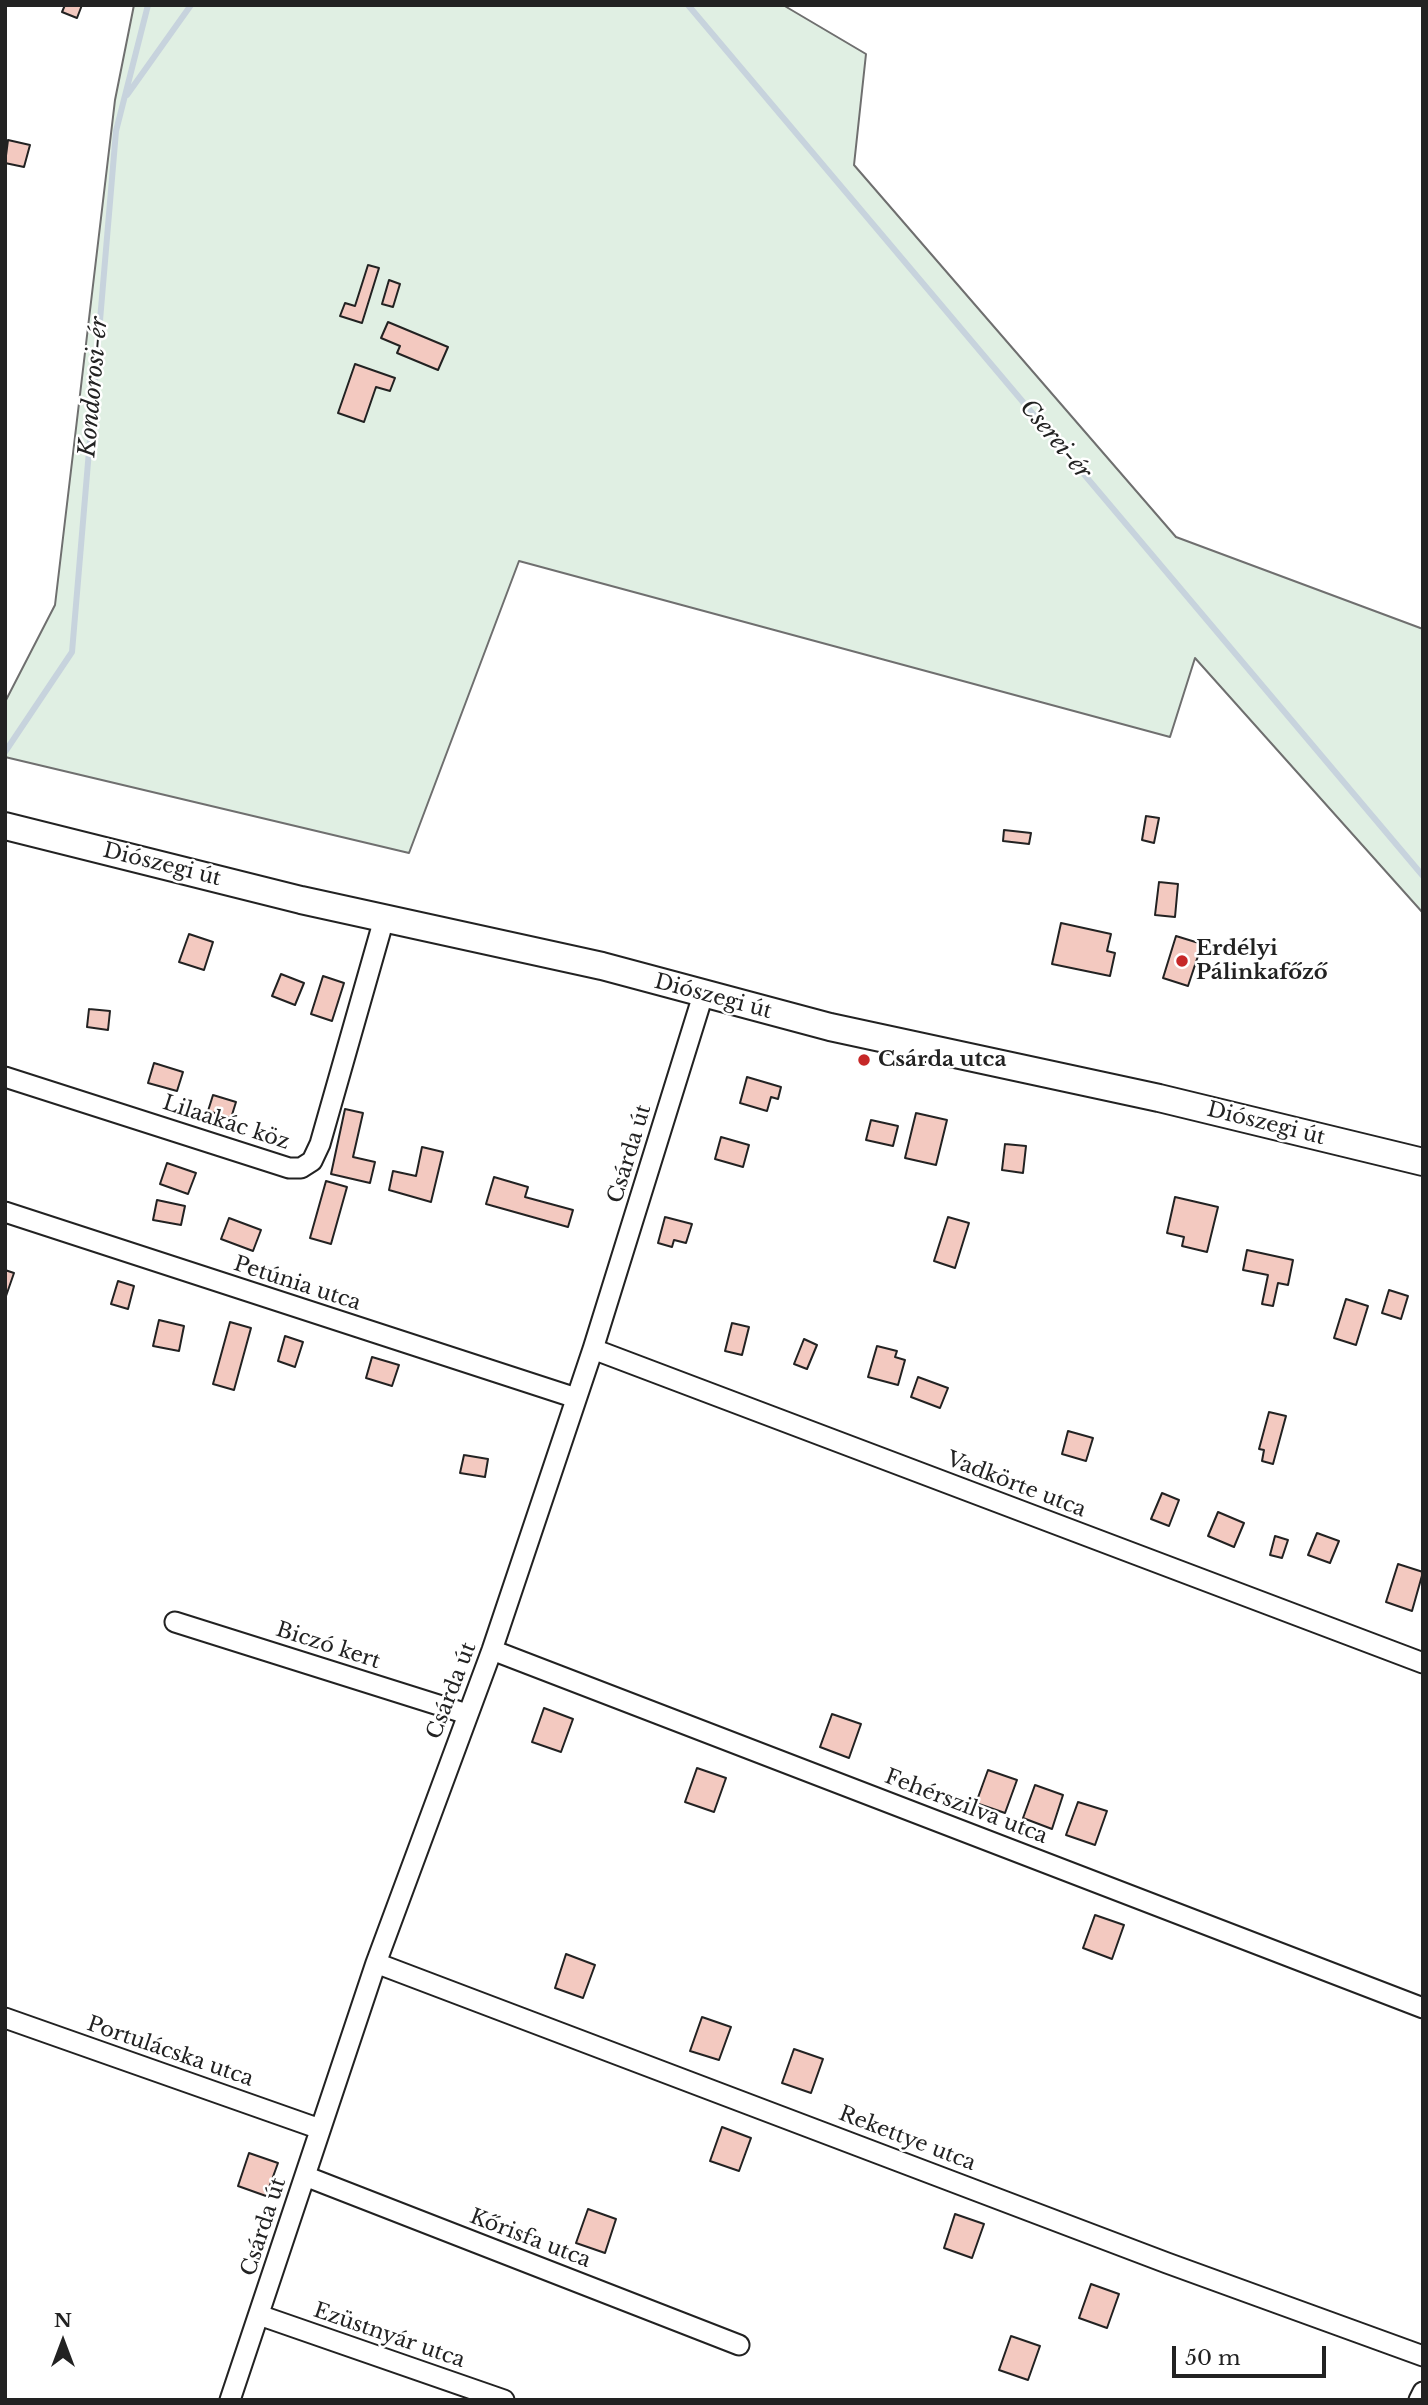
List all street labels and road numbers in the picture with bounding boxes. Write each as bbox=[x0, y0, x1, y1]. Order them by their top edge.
street label: Diószegi út bbox=[100, 838, 224, 892]
street label: Diószegi út bbox=[652, 969, 774, 1025]
street label: Lilaakác köz bbox=[159, 1091, 293, 1155]
street label: Diószegi út bbox=[1204, 1097, 1328, 1151]
street label: Csárda út bbox=[603, 1102, 657, 1206]
street label: Petúnia utca bbox=[230, 1252, 364, 1316]
street label: Vadkörte utca bbox=[943, 1447, 1089, 1523]
street label: Biczó kert bbox=[273, 1617, 383, 1675]
street label: Csárda út bbox=[422, 1639, 482, 1743]
street label: Fehérszilva utca bbox=[881, 1764, 1051, 1850]
street label: Portulácska utca bbox=[83, 2012, 257, 2092]
street label: Rekettye utca bbox=[835, 2101, 979, 2177]
street label: Csárda út bbox=[236, 2175, 292, 2279]
street label: Kőrisfa utca bbox=[466, 2204, 594, 2274]
street label: Ezüstnyár utca bbox=[310, 2298, 468, 2374]

